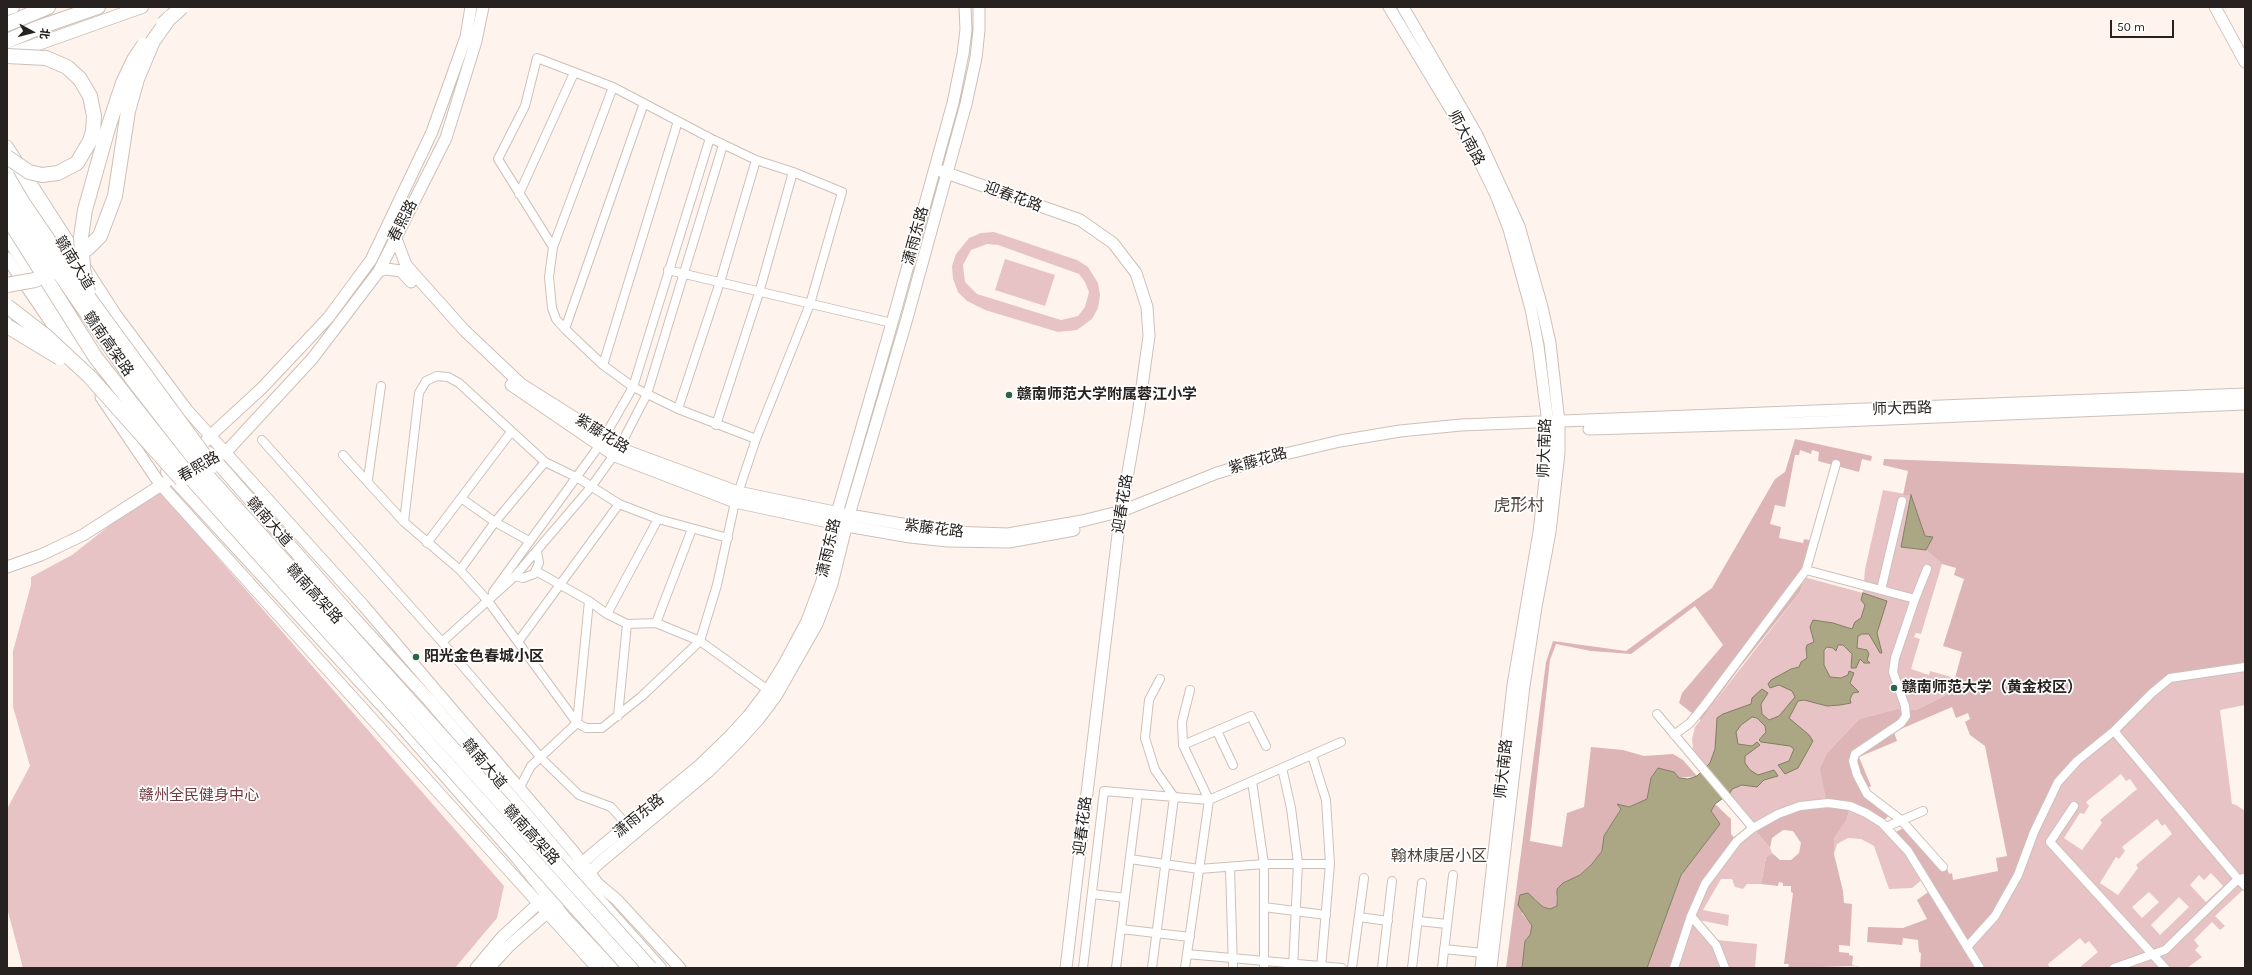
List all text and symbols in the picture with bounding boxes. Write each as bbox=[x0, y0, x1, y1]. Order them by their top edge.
north arrow bbox=[12, 12, 52, 52]
scale bar bbox=[2112, 12, 2176, 38]
text: 50 m bbox=[2117, 20, 2145, 34]
text: 北 bbox=[37, 27, 52, 40]
street label: 师大南路 bbox=[1444, 107, 1488, 169]
street label: 迎春花路 bbox=[982, 178, 1044, 216]
street label: 春熙路 bbox=[385, 197, 421, 245]
street label: 潇雨东路 bbox=[900, 205, 932, 267]
street label: 赣南大道 bbox=[50, 233, 98, 293]
street label: 赣南高架路 bbox=[79, 308, 137, 380]
place label: 赣南师范大学附属蓉江小学 bbox=[1017, 386, 1197, 404]
marker: 赣南师范大学附属蓉江小学 bbox=[1004, 390, 1014, 400]
street label: 师大西路 bbox=[1872, 399, 1932, 419]
street label: 紫藤花路 bbox=[572, 410, 632, 458]
street label: 师大南路 bbox=[1535, 418, 1555, 478]
street label: 紫藤花路 bbox=[1227, 444, 1289, 478]
street label: 春熙路 bbox=[175, 448, 223, 486]
street label: 迎春花路 bbox=[1109, 473, 1137, 535]
street label: 赣南大道 bbox=[243, 493, 295, 551]
district label: 虎形村 bbox=[1494, 496, 1544, 516]
street label: 紫藤花路 bbox=[903, 516, 965, 542]
street label: 潇雨东路 bbox=[813, 517, 845, 579]
street label: 赣南高架路 bbox=[282, 560, 346, 628]
place label: 阳光金色春城小区 bbox=[424, 648, 544, 666]
marker: 阳光金色春城小区 bbox=[411, 652, 421, 662]
place label: 赣南师范大学（黄金校区） bbox=[1902, 679, 2082, 697]
marker: 赣南师范大学（黄金校区） bbox=[1889, 683, 1899, 693]
street label: 赣南大道 bbox=[458, 735, 510, 793]
street label: 师大南路 bbox=[1492, 738, 1516, 800]
park label: 赣州全民健身中心 bbox=[139, 787, 259, 805]
street label: 潇雨东路 bbox=[610, 790, 668, 842]
street label: 迎春花路 bbox=[1070, 795, 1096, 857]
street label: 赣南高架路 bbox=[499, 801, 563, 869]
district label: 翰林康居小区 bbox=[1391, 846, 1487, 866]

